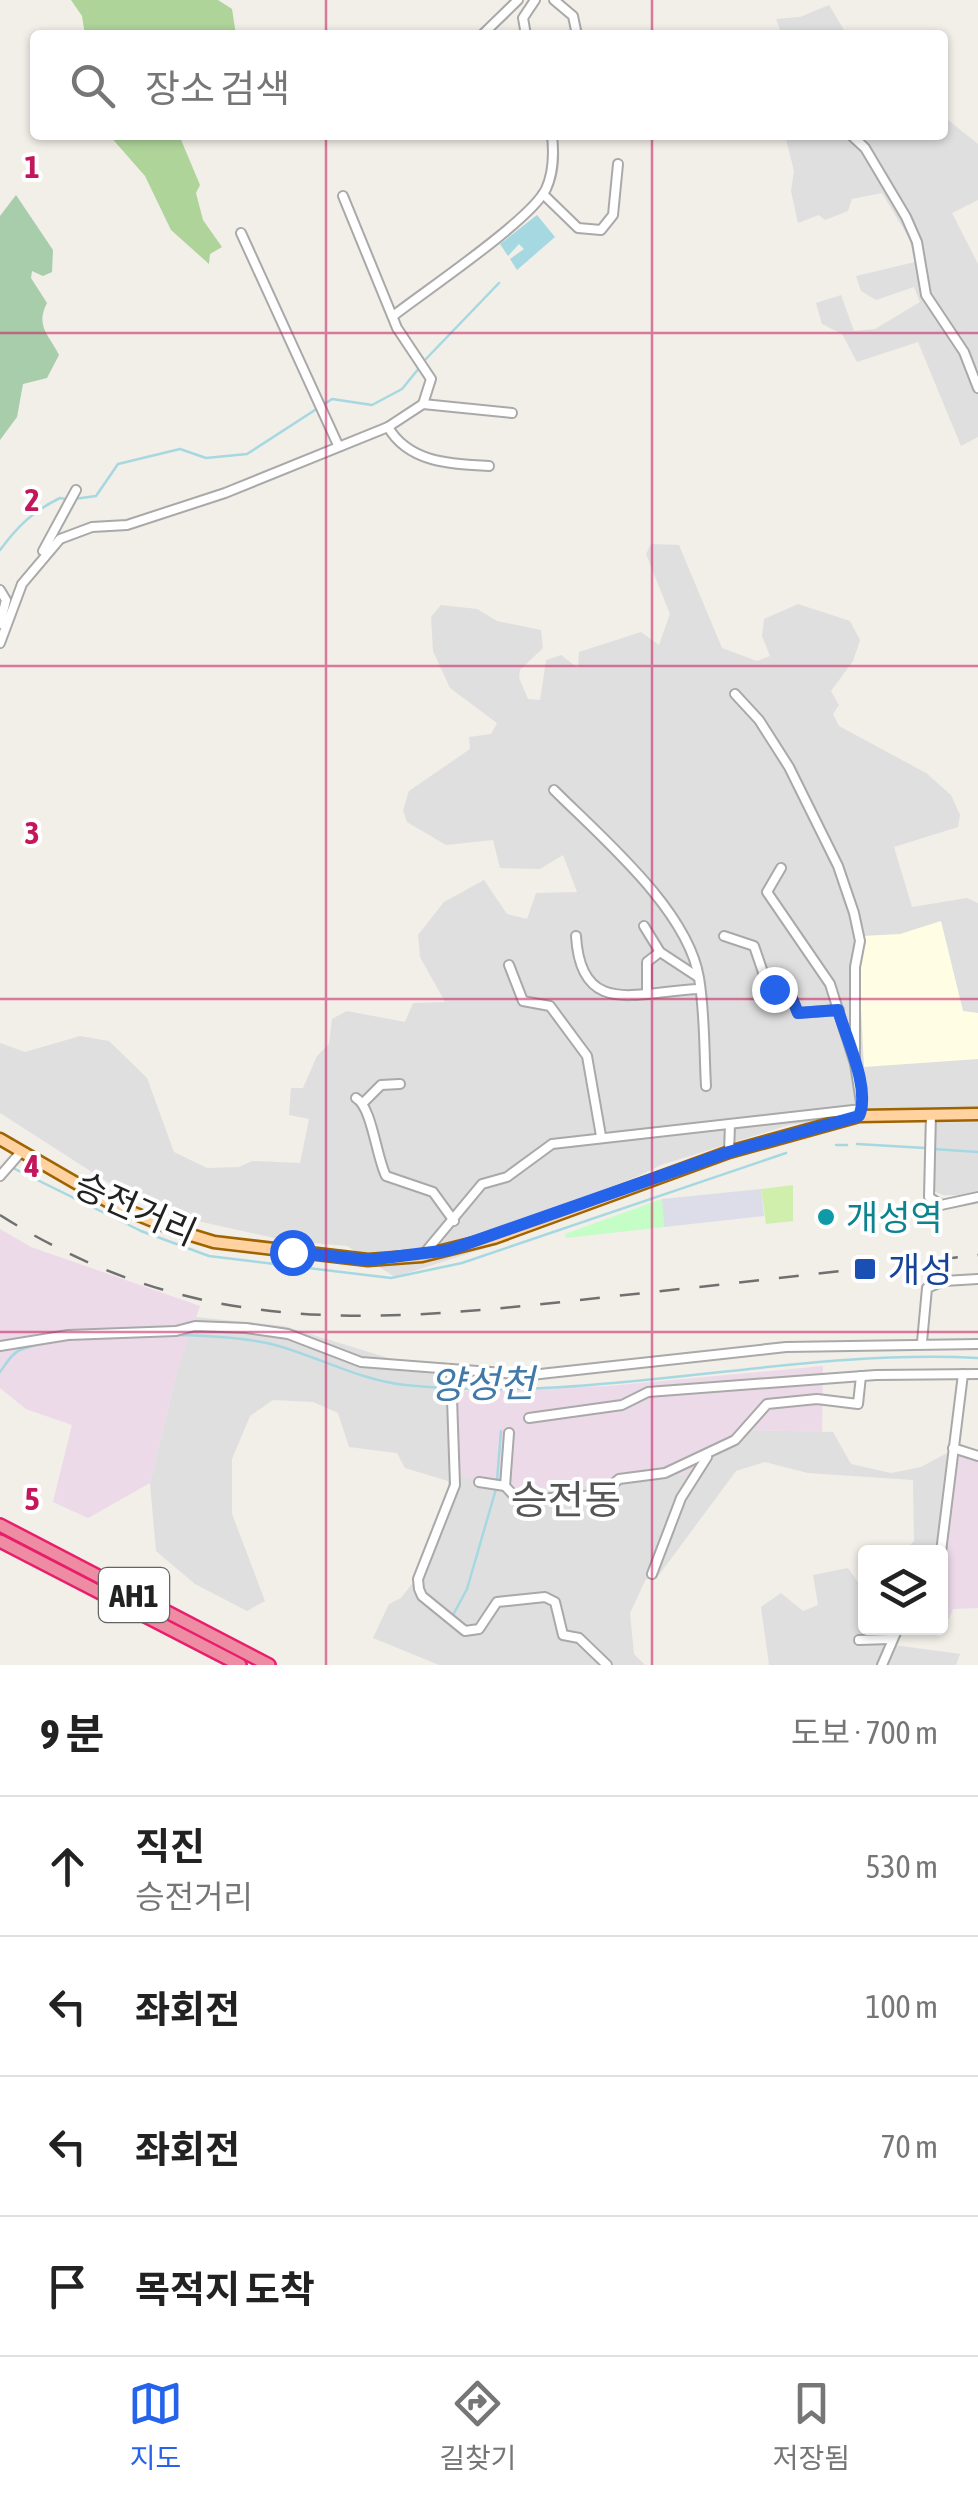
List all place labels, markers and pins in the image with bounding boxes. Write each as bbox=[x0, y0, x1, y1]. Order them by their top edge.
place label: 개성역 bbox=[846, 1197, 943, 1237]
marker: 개성역 bbox=[815, 1206, 837, 1228]
place label: 개성 bbox=[888, 1249, 952, 1289]
marker: 개성 bbox=[852, 1256, 878, 1282]

